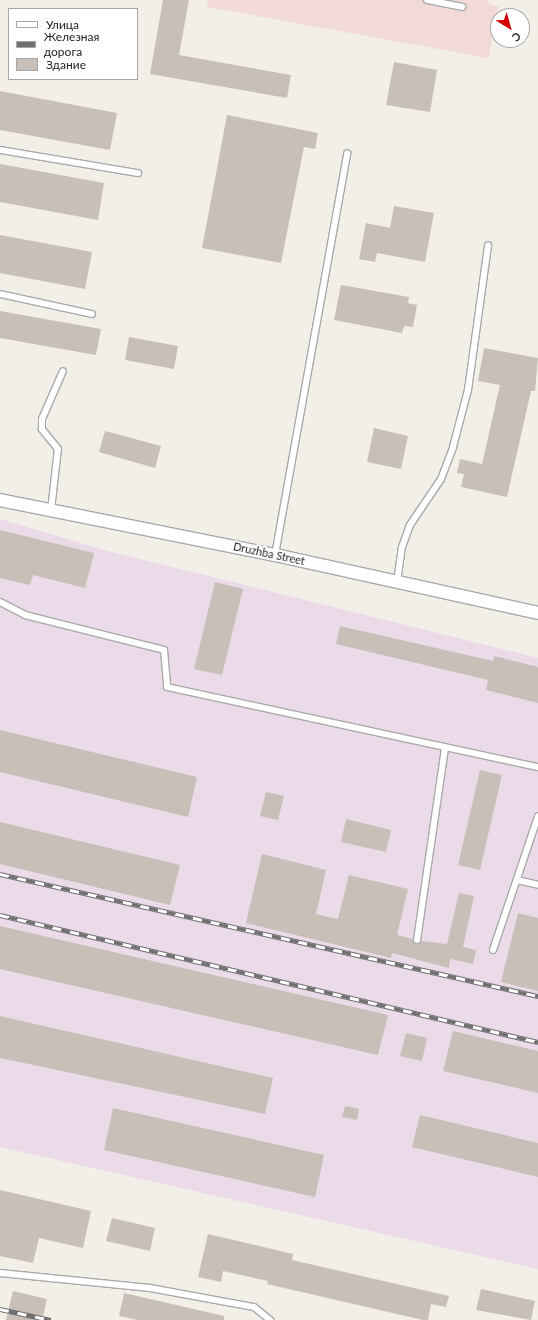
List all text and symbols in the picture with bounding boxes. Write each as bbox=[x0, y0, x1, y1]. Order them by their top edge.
legend bbox=[8, 8, 138, 80]
north arrow bbox=[490, 8, 530, 48]
text: Улица bbox=[46, 17, 79, 32]
text: Железная дорога bbox=[44, 29, 99, 59]
text: С bbox=[510, 30, 524, 45]
text: Здание bbox=[46, 57, 86, 72]
street label: Druzhba Street bbox=[232, 540, 306, 568]

